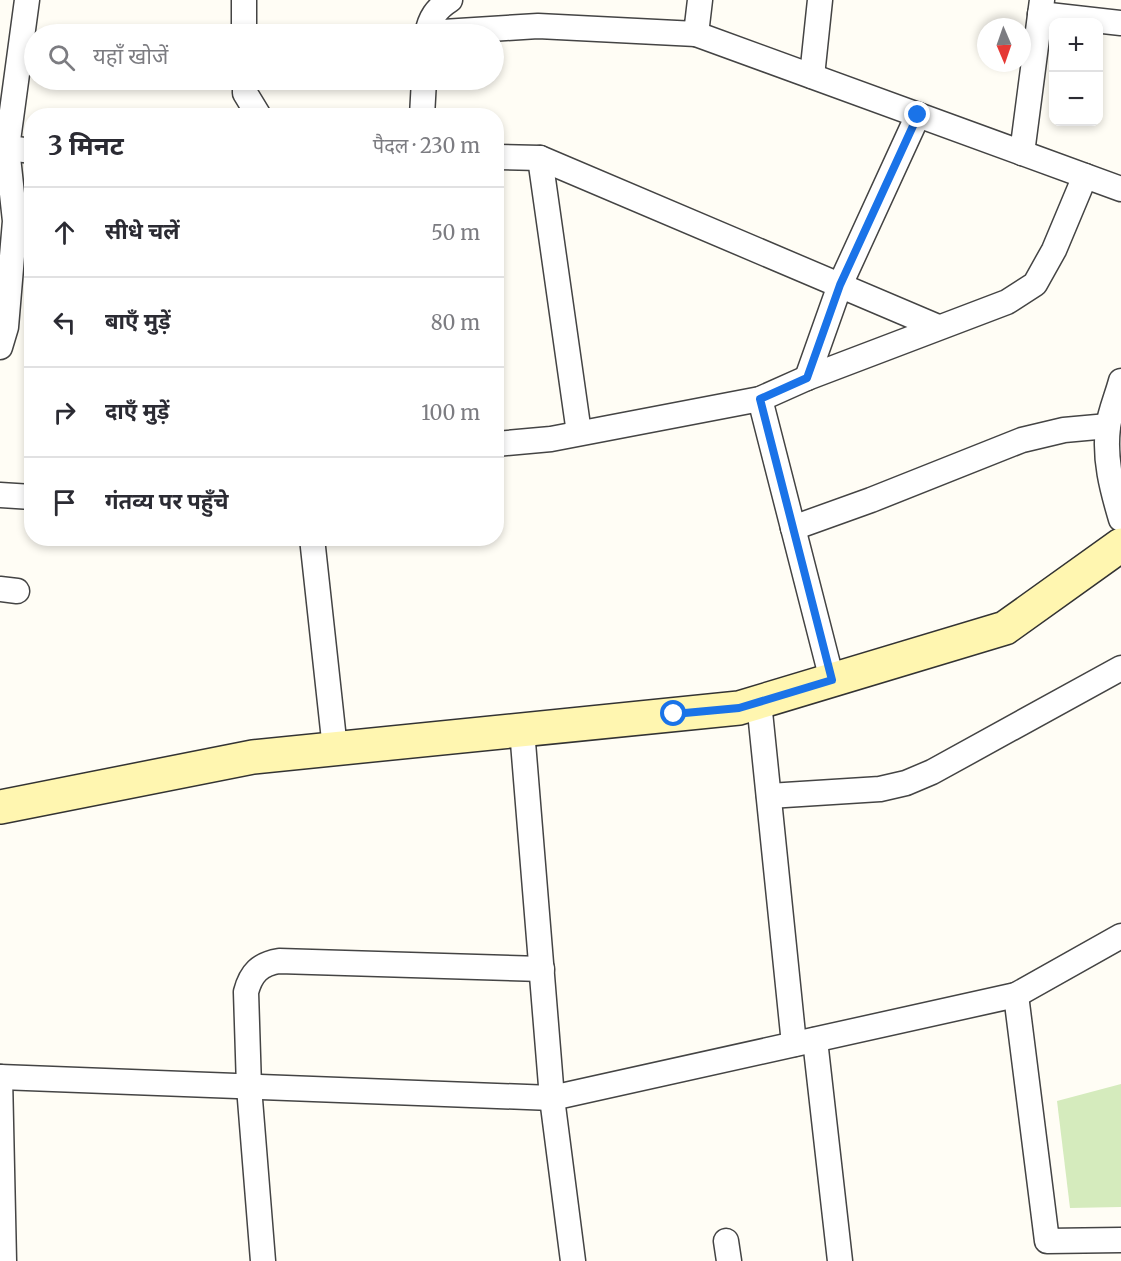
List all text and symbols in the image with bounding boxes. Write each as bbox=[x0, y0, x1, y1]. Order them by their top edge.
north arrow bbox=[977, 18, 1031, 72]
map controls bbox=[1049, 18, 1103, 126]
button: + bbox=[1049, 18, 1103, 72]
search box bbox=[24, 24, 504, 90]
icon: search bbox=[45, 41, 78, 74]
text: यहाँ खोजें bbox=[93, 42, 168, 70]
button: − bbox=[1049, 72, 1103, 126]
route end bbox=[904, 101, 930, 127]
text: 3 मिनट bbox=[48, 129, 124, 162]
text: पैदल · 230 m bbox=[373, 133, 480, 158]
icon: ahead bbox=[48, 216, 81, 249]
text: सीधे चलें bbox=[105, 217, 180, 245]
text: 50 m bbox=[431, 220, 480, 245]
icon: left bbox=[48, 306, 81, 339]
text: बाएँ मुड़ें bbox=[105, 307, 171, 335]
text: 80 m bbox=[431, 310, 480, 335]
icon: right bbox=[48, 396, 81, 429]
text: दाएँ मुड़ें bbox=[105, 397, 169, 425]
text: 100 m bbox=[421, 400, 480, 425]
icon: arrive bbox=[48, 486, 81, 519]
text: गंतव्य पर पहुँचे bbox=[105, 487, 229, 515]
route start bbox=[660, 700, 686, 726]

